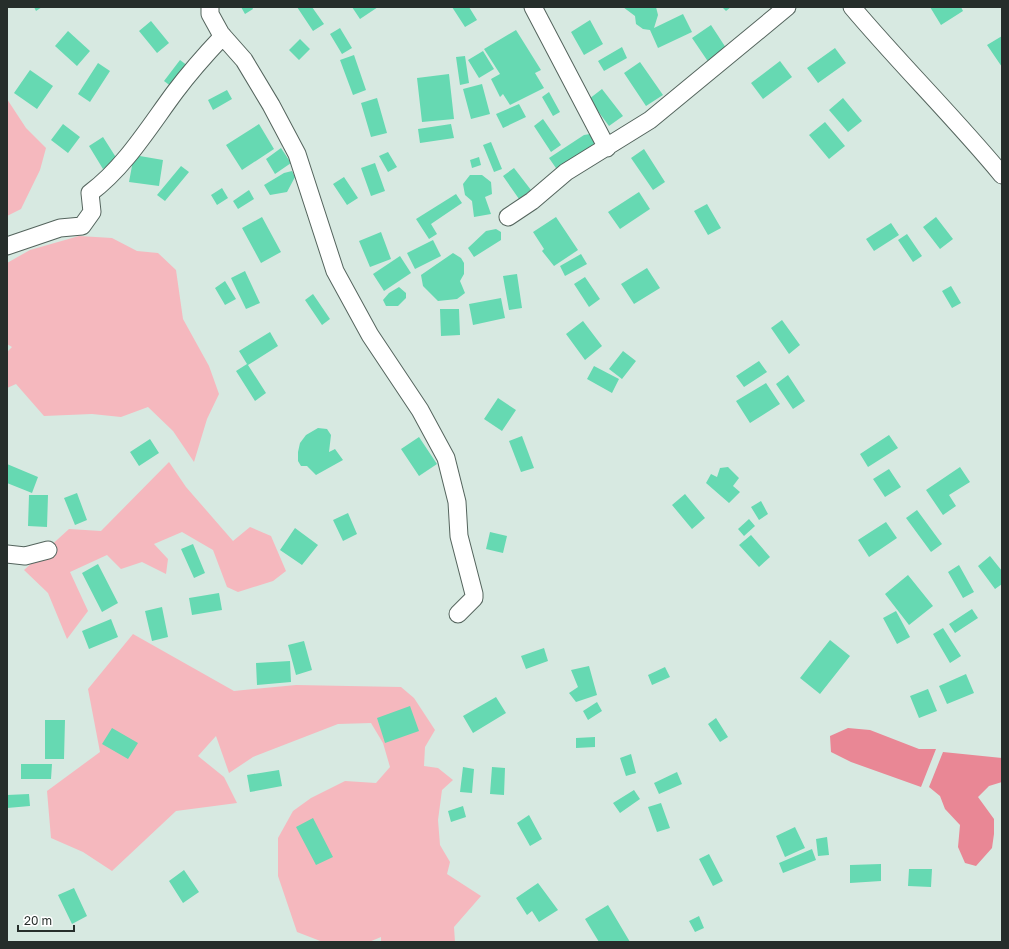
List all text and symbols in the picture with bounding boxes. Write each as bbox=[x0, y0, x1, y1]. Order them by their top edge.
scale bar bbox=[18, 907, 74, 933]
text: 20 m bbox=[24, 913, 52, 928]

